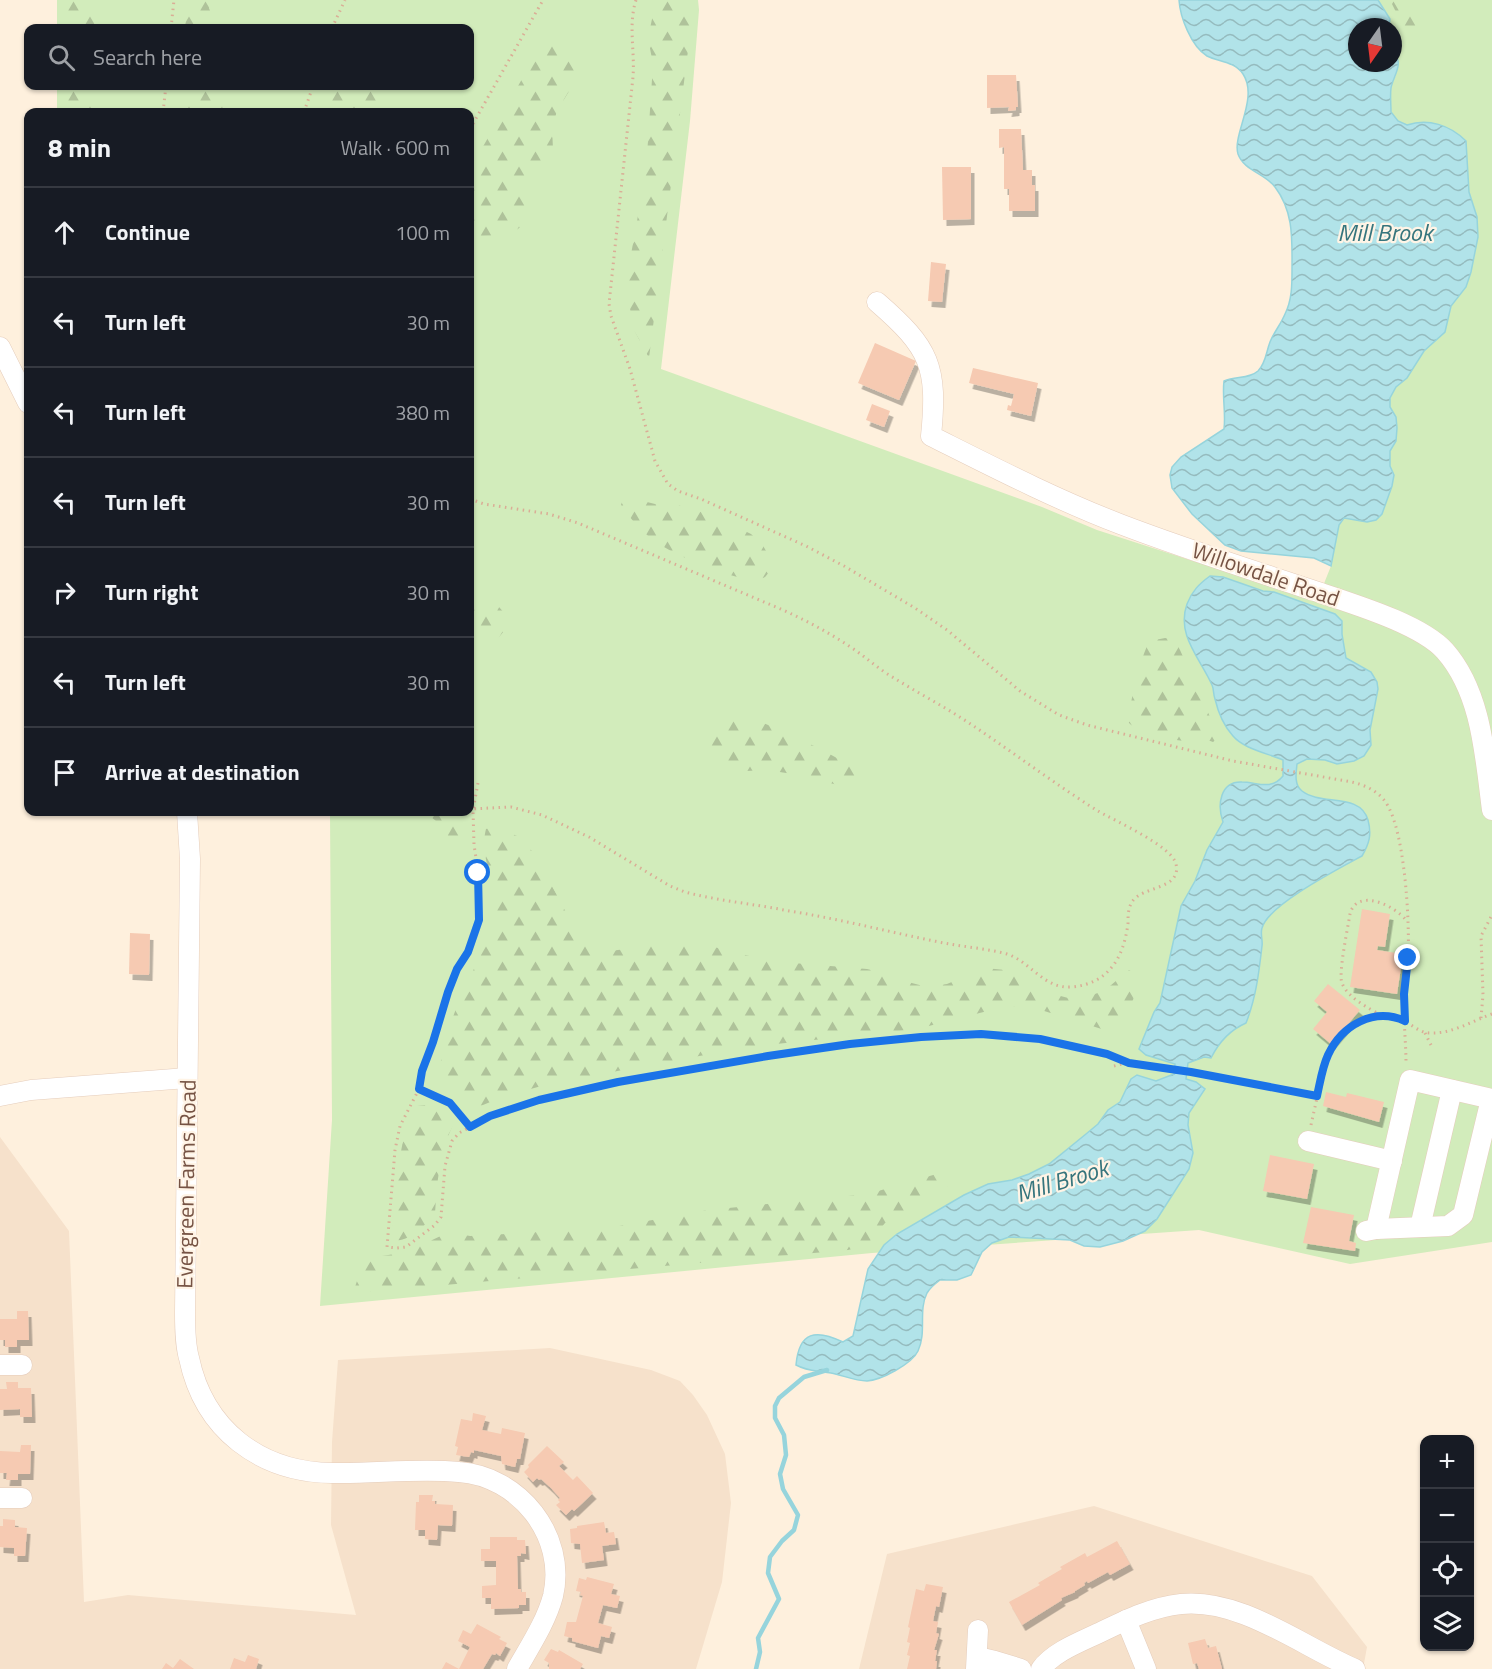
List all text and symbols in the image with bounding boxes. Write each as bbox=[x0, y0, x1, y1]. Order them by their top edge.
north arrow bbox=[1348, 18, 1402, 72]
search box bbox=[24, 24, 474, 90]
text: Search here bbox=[93, 40, 202, 74]
icon: search bbox=[45, 41, 78, 74]
text: 8 min bbox=[48, 128, 111, 167]
text: Walk · 600 m bbox=[341, 132, 450, 163]
water label: Mill Brook bbox=[1338, 214, 1436, 250]
text: Continue bbox=[105, 215, 190, 249]
icon: ahead bbox=[48, 216, 81, 249]
text: 100 m bbox=[395, 217, 450, 248]
text: Turn left bbox=[105, 305, 186, 339]
icon: left bbox=[48, 306, 81, 339]
text: 30 m bbox=[406, 307, 450, 338]
text: Turn left bbox=[105, 395, 186, 429]
icon: left bbox=[48, 396, 81, 429]
text: 380 m bbox=[395, 397, 450, 428]
text: Turn left bbox=[105, 485, 186, 519]
icon: left bbox=[48, 486, 81, 519]
text: 30 m bbox=[406, 487, 450, 518]
street label: Willowdale Road bbox=[1188, 533, 1344, 615]
text: Turn right bbox=[105, 575, 199, 609]
icon: right bbox=[48, 576, 81, 609]
text: 30 m bbox=[406, 577, 450, 608]
text: Turn left bbox=[105, 665, 186, 699]
icon: left bbox=[48, 666, 81, 699]
text: 30 m bbox=[406, 667, 450, 698]
text: Arrive at destination bbox=[105, 755, 300, 789]
icon: arrive bbox=[48, 756, 81, 789]
route start bbox=[464, 859, 490, 885]
route end bbox=[1394, 944, 1420, 970]
street label: Evergreen Farms Road bbox=[167, 1079, 205, 1289]
water label: Mill Brook bbox=[1011, 1148, 1115, 1211]
map controls bbox=[1420, 1435, 1474, 1651]
button: + bbox=[1420, 1435, 1474, 1489]
button: − bbox=[1420, 1489, 1474, 1543]
button: locate bbox=[1420, 1543, 1474, 1597]
button: layers bbox=[1420, 1597, 1474, 1651]

